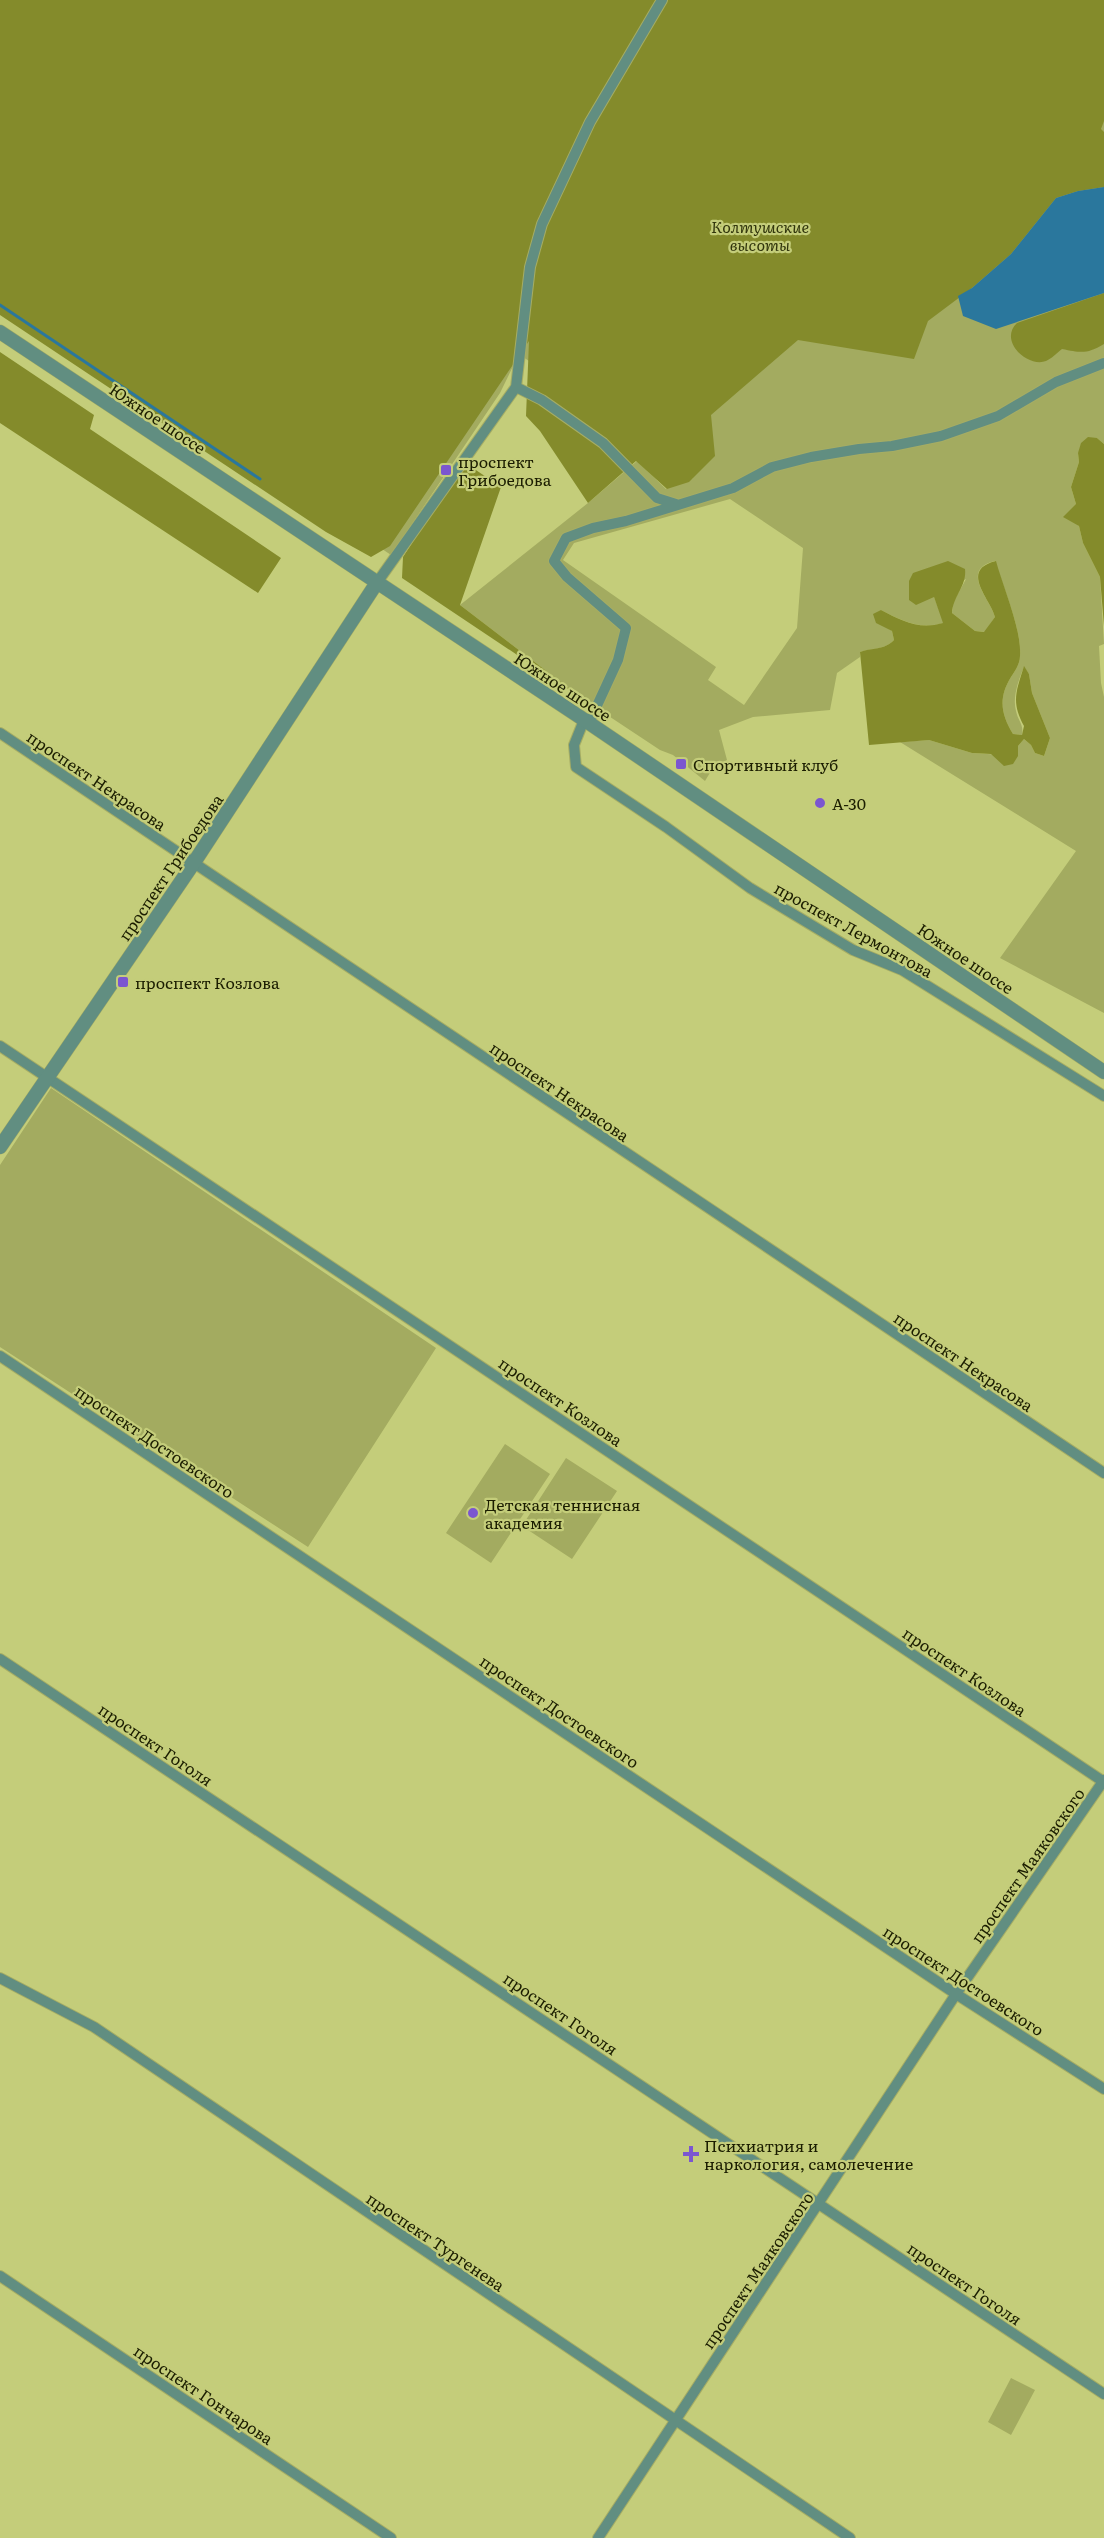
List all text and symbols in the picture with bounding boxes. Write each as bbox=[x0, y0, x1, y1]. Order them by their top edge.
park label: Колтушские высоты bbox=[711, 214, 809, 256]
street label: Южное шоссе bbox=[105, 377, 211, 459]
place label: проспект Грибоедова bbox=[458, 449, 552, 491]
marker: проспект Грибоедова bbox=[439, 463, 453, 477]
street label: Южное шоссе bbox=[510, 646, 616, 726]
street label: проспект Некрасова bbox=[22, 724, 172, 836]
place label: Спортивный клуб bbox=[693, 752, 838, 776]
marker: Спортивный клуб bbox=[674, 757, 688, 771]
street label: проспект Грибоедова bbox=[112, 788, 228, 945]
place label: А-30 bbox=[832, 791, 866, 815]
marker: А-30 bbox=[813, 796, 827, 810]
street label: проспект Лермонтова bbox=[770, 875, 938, 983]
street label: Южное шоссе bbox=[913, 917, 1019, 999]
place label: проспект Козлова bbox=[135, 970, 280, 994]
marker: проспект Козлова bbox=[116, 975, 130, 989]
street label: проспект Некрасова bbox=[485, 1035, 635, 1147]
street label: проспект Некрасова bbox=[889, 1305, 1039, 1417]
street label: проспект Козлова bbox=[494, 1351, 628, 1452]
street label: проспект Достоевского bbox=[71, 1379, 239, 1503]
place label: Детская теннисная академия bbox=[485, 1492, 640, 1534]
marker: Детская теннисная академия bbox=[466, 1506, 480, 1520]
street label: проспект Козлова bbox=[898, 1621, 1032, 1722]
street label: проспект Достоевского bbox=[476, 1649, 644, 1773]
street label: проспект Гоголя bbox=[94, 1697, 218, 1791]
street label: проспект Маяковского bbox=[964, 1782, 1090, 1948]
street label: проспект Достоевского bbox=[879, 1919, 1049, 2041]
street label: проспект Гоголя bbox=[499, 1966, 623, 2060]
place label: Психиатрия и наркология, самолечение bbox=[704, 2133, 913, 2175]
marker: Психиатрия и наркология, самолечение bbox=[682, 2145, 700, 2163]
street label: проспект Тургенева bbox=[362, 2186, 510, 2297]
street label: проспект Маяковского bbox=[695, 2187, 819, 2353]
street label: проспект Гоголя bbox=[903, 2236, 1027, 2330]
street label: проспект Гончарова bbox=[130, 2338, 279, 2450]

